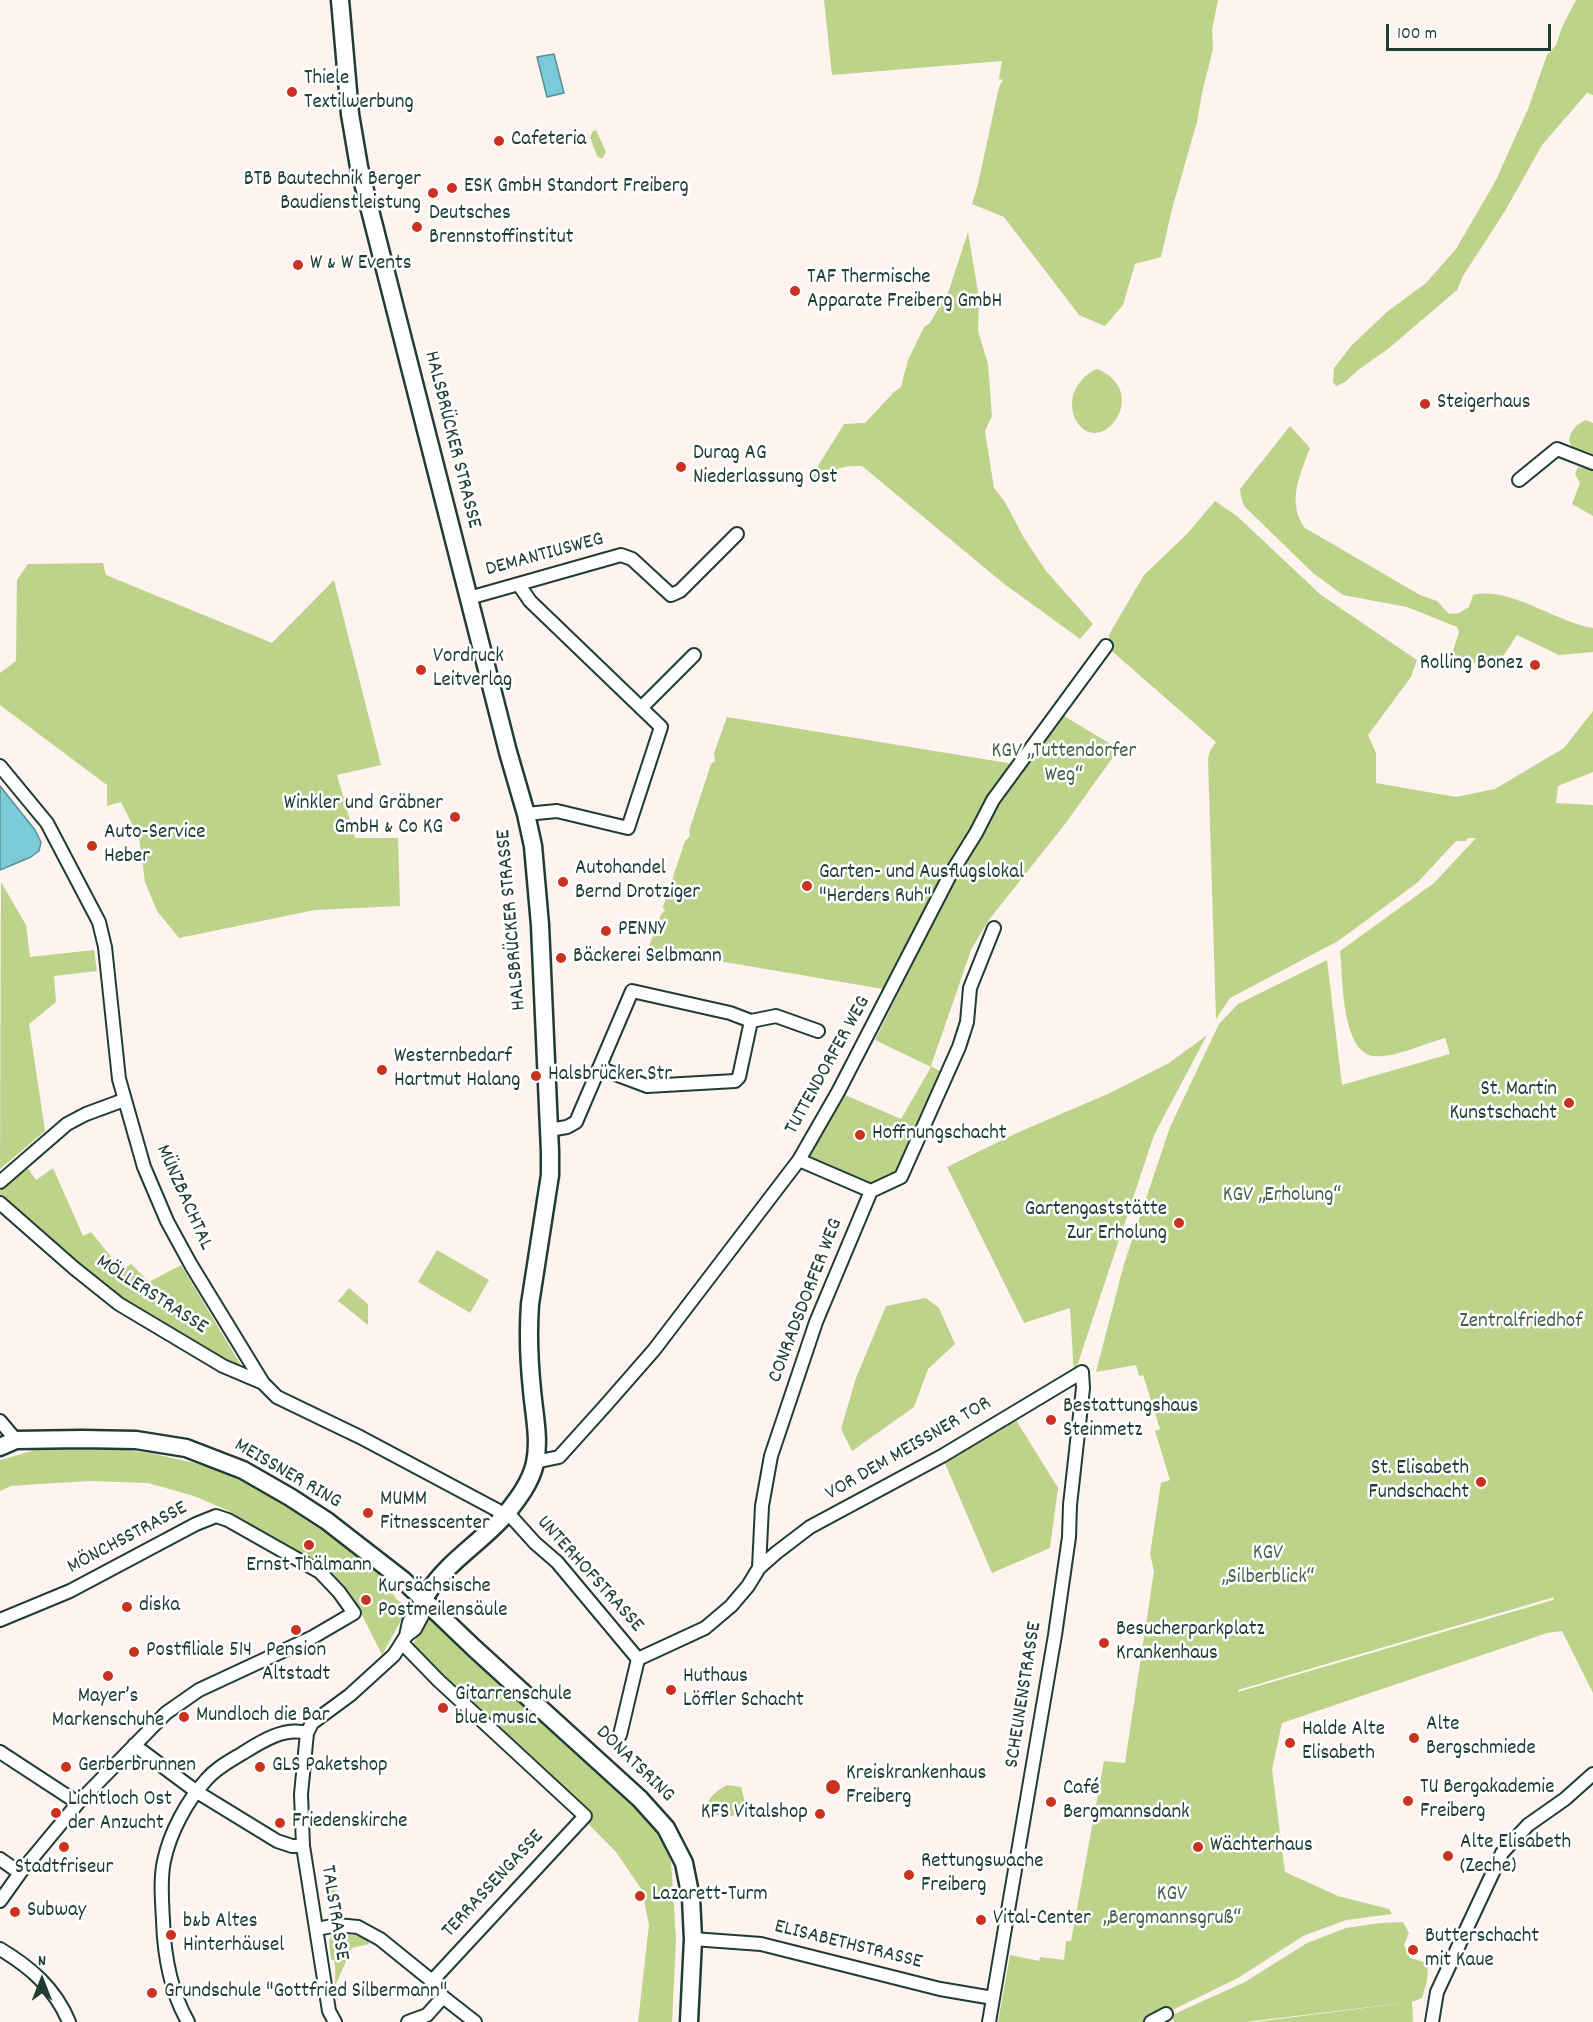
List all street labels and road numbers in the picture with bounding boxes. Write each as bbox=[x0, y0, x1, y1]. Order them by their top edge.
street label: HALSBRÜCKER STRASSE bbox=[417, 349, 485, 531]
street label: DEMANTIUSWEG bbox=[483, 528, 607, 584]
street label: HALSBRÜCKER STRASSE bbox=[493, 828, 533, 1012]
street label: TUTTENDORFER WEG bbox=[781, 992, 877, 1140]
street label: MÜNZBACHTAL bbox=[149, 1142, 217, 1254]
street label: CONRADSDORFER WEG bbox=[764, 1215, 850, 1387]
street label: MÖLLERSTRASSE bbox=[90, 1251, 212, 1341]
street label: VOR DEM MEISSNER TOR bbox=[822, 1392, 996, 1508]
street label: MEISSNER RING bbox=[229, 1434, 345, 1516]
street label: MÖNCHSSTRASSE bbox=[64, 1497, 192, 1581]
street label: UNTERHOFSTRASSE bbox=[530, 1511, 648, 1639]
street label: SCHEUNENSTRASSE bbox=[1001, 1620, 1049, 1770]
street label: DONATSRING bbox=[589, 1721, 679, 1809]
street label: TERRASSENGASSE bbox=[438, 1826, 550, 1944]
street label: TALSTRASSE bbox=[313, 1864, 353, 1962]
street label: ELISABETHSTRASSE bbox=[771, 1915, 925, 1977]

